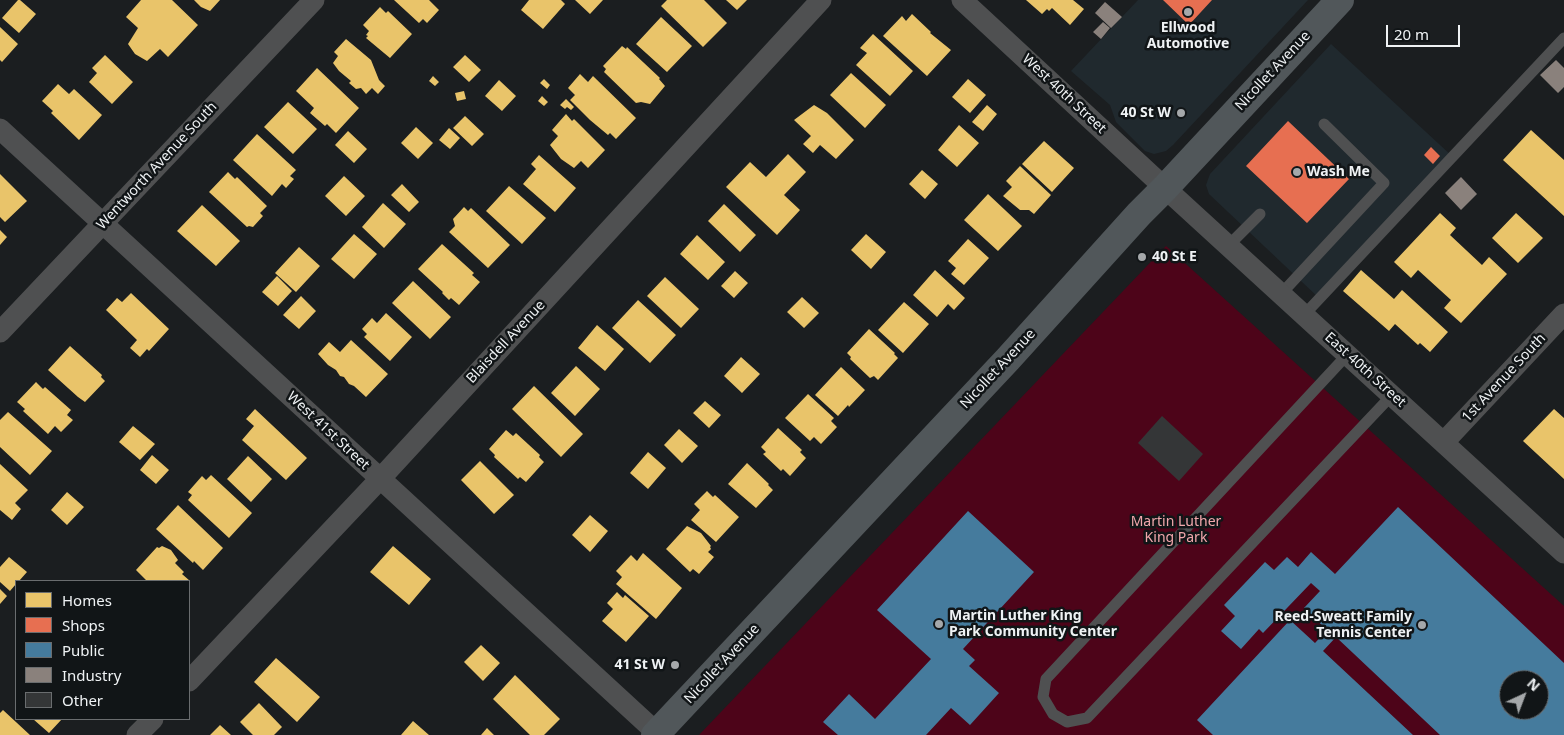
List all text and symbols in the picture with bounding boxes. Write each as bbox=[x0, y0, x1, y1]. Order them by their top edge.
marker: Ellwood Automotive bbox=[1182, 6, 1194, 18]
scale bar bbox=[1389, 15, 1463, 47]
place label: Ellwood Automotive bbox=[1147, 20, 1229, 52]
text: 20 m bbox=[1394, 24, 1429, 44]
street label: Nicollet Avenue bbox=[1232, 28, 1314, 114]
street label: West 40th Street bbox=[1019, 51, 1109, 137]
street label: Wentworth Avenue South bbox=[93, 99, 221, 233]
place label: 40 St W bbox=[1120, 105, 1171, 121]
marker: 40 St W bbox=[1175, 107, 1187, 119]
place label: Wash Me bbox=[1307, 164, 1370, 180]
marker: Wash Me bbox=[1291, 166, 1303, 178]
place label: 40 St E bbox=[1152, 249, 1197, 265]
marker: 40 St E bbox=[1136, 251, 1148, 263]
street label: Blaisdell Avenue bbox=[463, 297, 549, 387]
street label: Nicollet Avenue bbox=[957, 326, 1039, 412]
street label: East 40th Street bbox=[1321, 329, 1409, 411]
street label: 1st Avenue South bbox=[1459, 330, 1549, 426]
street label: West 41st Street bbox=[283, 389, 373, 473]
park label: Martin Luther King Park bbox=[1131, 514, 1221, 546]
legend bbox=[15, 580, 190, 720]
text: Homes bbox=[62, 590, 112, 610]
place label: Martin Luther King Park Community Center bbox=[949, 608, 1117, 640]
place label: Reed-Sweatt Family Tennis Center bbox=[1274, 609, 1412, 642]
text: Shops bbox=[62, 615, 105, 635]
marker: Martin Luther King Park Community Center bbox=[933, 618, 945, 630]
marker: Reed-Sweatt Family Tennis Center bbox=[1416, 619, 1428, 631]
street label: Nicollet Avenue bbox=[681, 621, 763, 707]
text: Public bbox=[62, 640, 105, 660]
place label: 41 St W bbox=[614, 657, 665, 673]
marker: 41 St W bbox=[669, 659, 681, 671]
text: Industry bbox=[62, 665, 121, 685]
north arrow bbox=[1499, 670, 1549, 720]
text: N bbox=[1523, 674, 1545, 695]
text: Other bbox=[62, 690, 103, 710]

